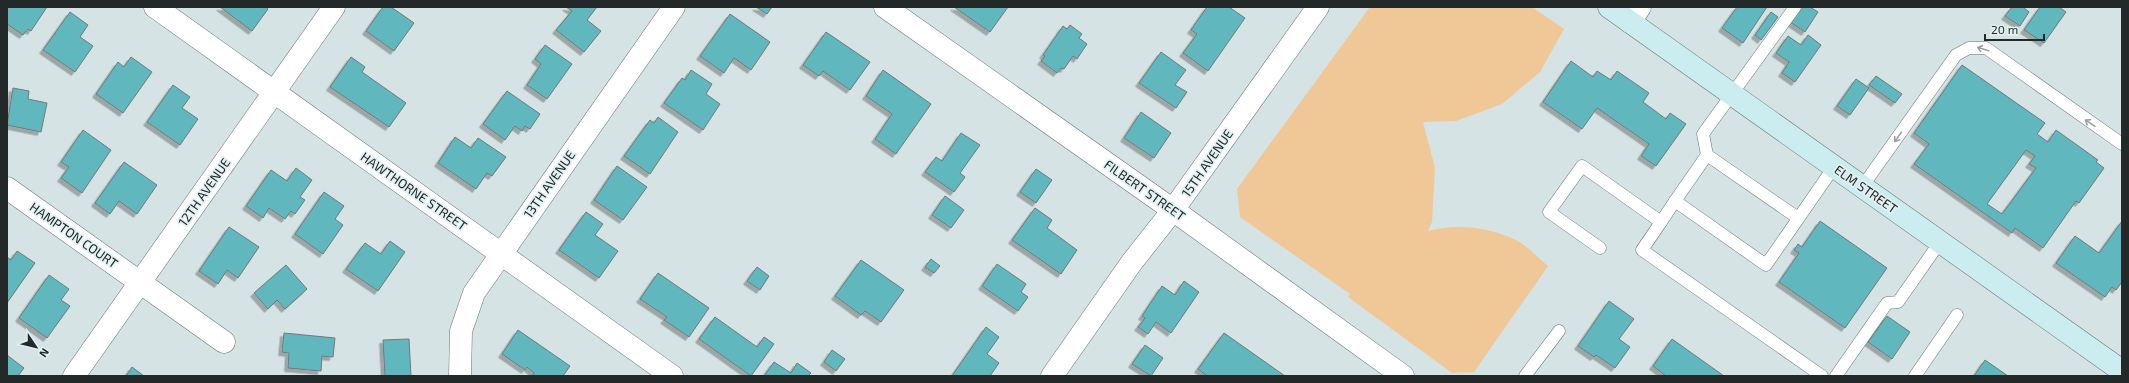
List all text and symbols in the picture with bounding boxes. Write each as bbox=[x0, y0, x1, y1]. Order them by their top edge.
scale bar bbox=[1985, 16, 2044, 42]
text: 20 m bbox=[1991, 22, 2018, 36]
one-way arrow bbox=[1977, 45, 1990, 52]
one-way arrow bbox=[2084, 119, 2095, 127]
street label: 15TH AVENUE bbox=[1178, 126, 1236, 200]
one-way arrow bbox=[1894, 131, 1902, 142]
street label: 13TH AVENUE bbox=[520, 147, 578, 221]
street label: HAWTHORNE STREET bbox=[358, 148, 471, 234]
street label: 12TH AVENUE bbox=[175, 155, 233, 229]
street label: FILBERT STREET bbox=[1101, 156, 1189, 224]
street label: ELM STREET bbox=[1831, 161, 1901, 217]
street label: HAMPTON COURT bbox=[27, 199, 122, 272]
north arrow bbox=[16, 327, 56, 367]
text: N bbox=[37, 346, 52, 360]

